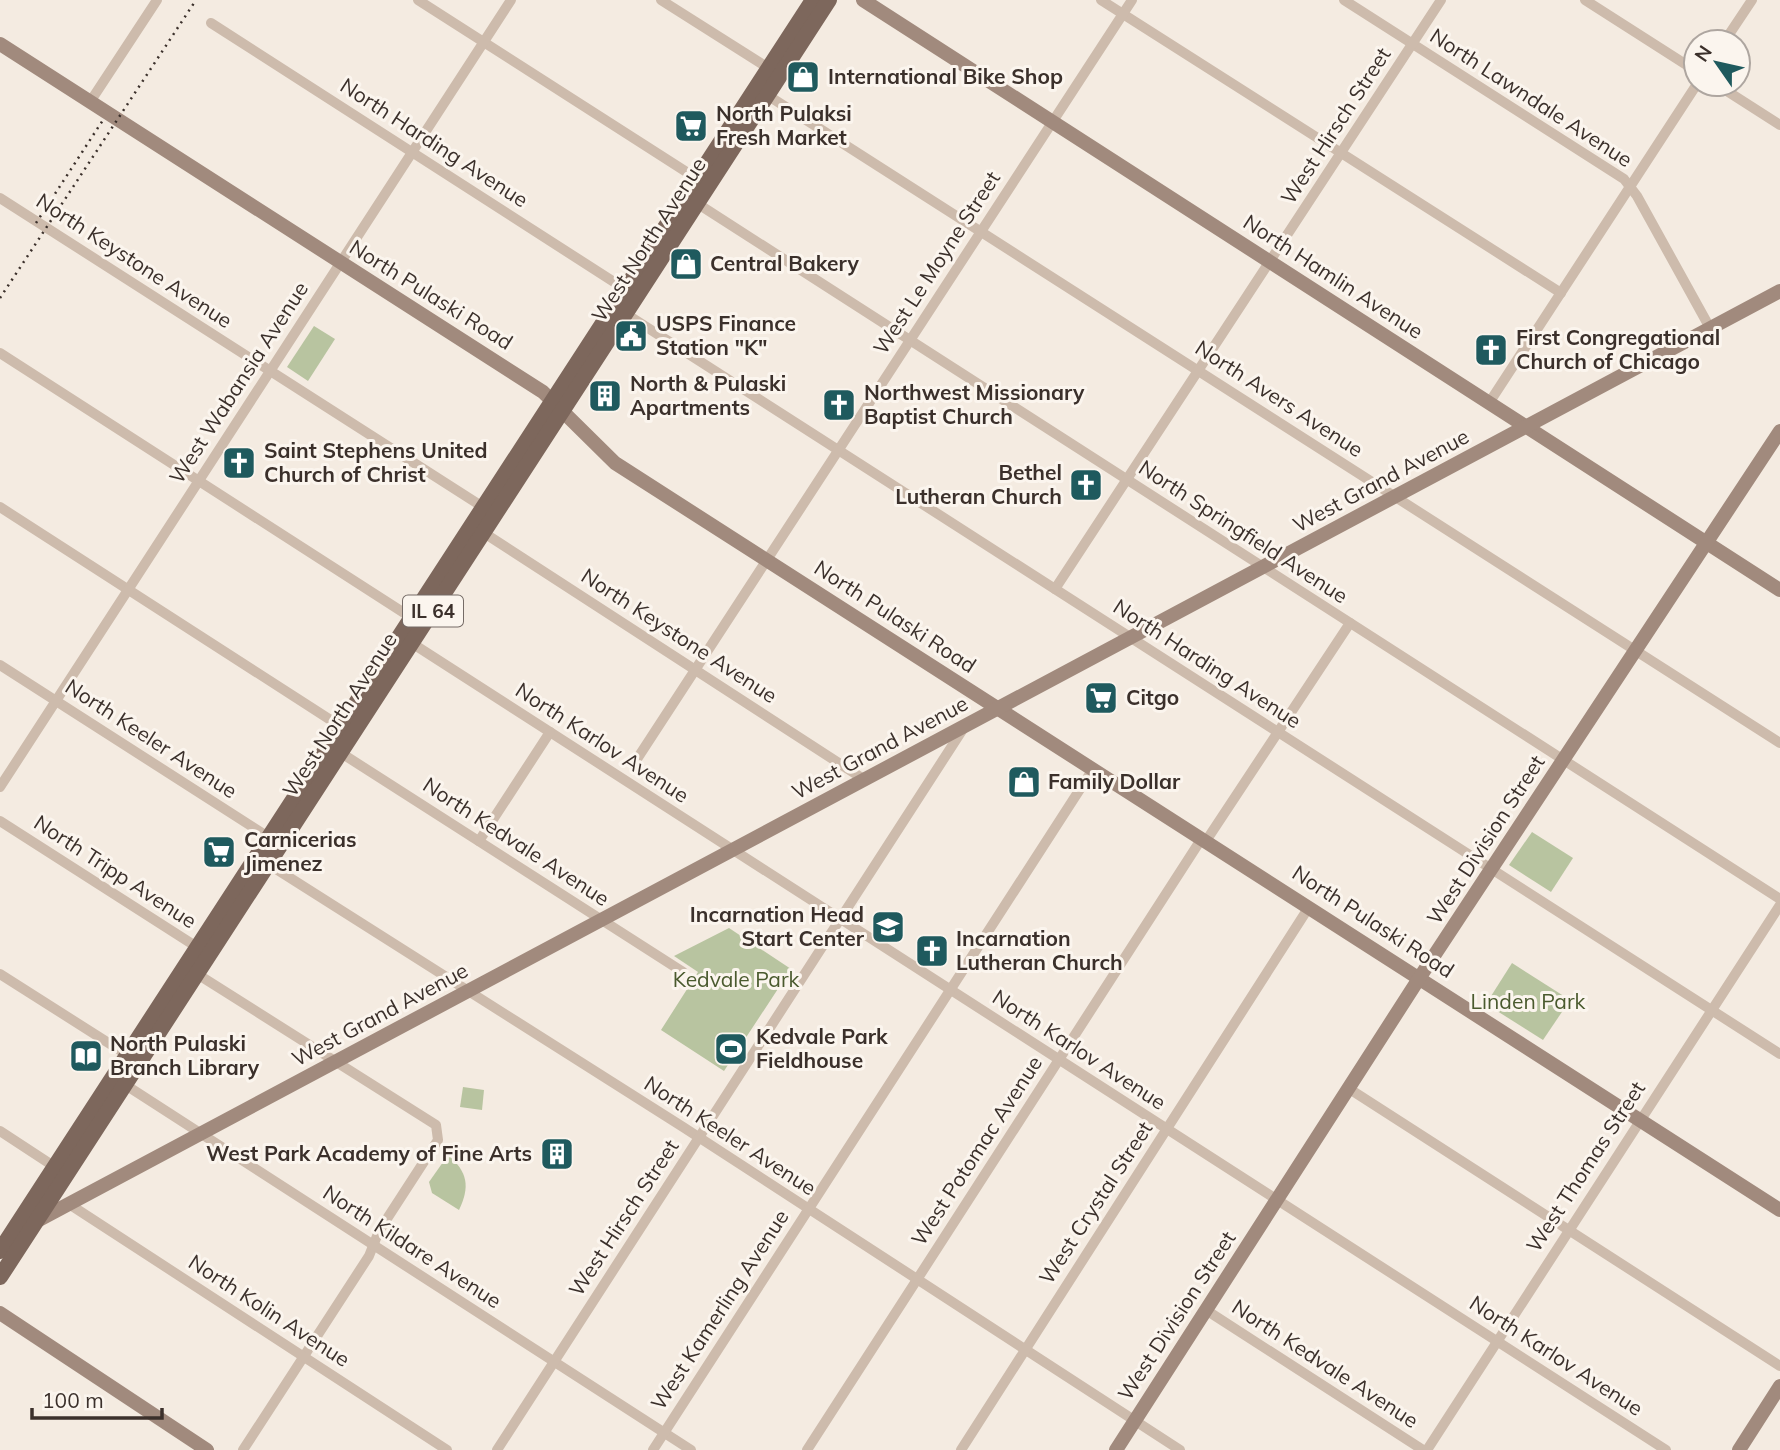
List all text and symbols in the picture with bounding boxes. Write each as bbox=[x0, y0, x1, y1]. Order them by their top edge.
street label: North Lawndale Avenue bbox=[1426, 22, 1637, 172]
north arrow bbox=[1682, 28, 1752, 98]
text: N bbox=[1689, 41, 1717, 66]
street label: West Hirsch Street bbox=[1275, 42, 1396, 209]
shop icon: International Bike Shop bbox=[784, 58, 822, 96]
place label: International Bike Shop bbox=[828, 63, 1063, 89]
street label: North Harding Avenue bbox=[336, 72, 533, 213]
place label: North Pulaksi Fresh Market bbox=[716, 100, 852, 150]
supermarket icon: North Pulaksi Fresh Market bbox=[672, 107, 710, 145]
street label: West North Avenue bbox=[585, 152, 711, 327]
street label: West Le Moyne Street bbox=[867, 166, 1005, 359]
street label: North Keystone Avenue bbox=[32, 187, 237, 333]
street label: North Hamlin Avenue bbox=[1239, 208, 1428, 344]
street label: North Pulaski Road bbox=[345, 233, 518, 355]
shop icon: Central Bakery bbox=[667, 245, 705, 283]
place label: Central Bakery bbox=[710, 250, 859, 276]
street label: West Wabansia Avenue bbox=[163, 277, 313, 488]
place label: USPS Finance Station "K" bbox=[656, 310, 796, 360]
public building icon: USPS Finance Station "K" bbox=[612, 317, 650, 355]
place label: First Congregational Church of Chicago bbox=[1516, 324, 1720, 374]
church icon: First Congregational Church of Chicago bbox=[1472, 331, 1510, 369]
street label: North Avers Avenue bbox=[1191, 334, 1368, 462]
place label: North & Pulaski Apartments bbox=[630, 370, 786, 420]
building icon: North & Pulaski Apartments bbox=[586, 377, 624, 415]
place label: Northwest Missionary Baptist Church bbox=[864, 379, 1085, 429]
church icon: Northwest Missionary Baptist Church bbox=[820, 386, 858, 424]
street label: West Grand Avenue bbox=[1288, 423, 1473, 538]
place label: Saint Stephens United Church of Christ bbox=[264, 437, 487, 487]
church icon: Saint Stephens United Church of Christ bbox=[220, 444, 258, 482]
street label: North Springfield Avenue bbox=[1134, 454, 1353, 609]
place label: Bethel Lutheran Church bbox=[895, 459, 1062, 509]
church icon: Bethel Lutheran Church bbox=[1067, 466, 1105, 504]
street label: North Pulaski Road bbox=[810, 554, 981, 678]
street label: North Keystone Avenue bbox=[577, 562, 782, 708]
street label: North Harding Avenue bbox=[1109, 593, 1306, 734]
road number: IL 64 bbox=[403, 596, 463, 626]
street label: West North Avenue bbox=[276, 627, 402, 802]
street label: North Keeler Avenue bbox=[61, 673, 242, 803]
street label: North Karlov Avenue bbox=[511, 676, 694, 808]
supermarket icon: Citgo bbox=[1082, 679, 1120, 717]
place label: Citgo bbox=[1126, 684, 1179, 710]
street label: West Grand Avenue bbox=[787, 690, 972, 805]
street label: West Division Street bbox=[1421, 750, 1550, 929]
shop icon: Family Dollar bbox=[1005, 763, 1043, 801]
place label: Family Dollar bbox=[1048, 768, 1181, 794]
street label: North Kedvale Avenue bbox=[419, 771, 614, 911]
street label: North Tripp Avenue bbox=[29, 809, 202, 933]
place label: Carnicerias Jimenez bbox=[244, 826, 357, 876]
supermarket icon: Carnicerias Jimenez bbox=[200, 833, 238, 871]
street label: North Pulaski Road bbox=[1288, 859, 1459, 983]
place label: Incarnation Head Start Center bbox=[690, 901, 865, 951]
school or university icon: Incarnation Head Start Center bbox=[869, 908, 907, 946]
place label: Incarnation Lutheran Church bbox=[956, 925, 1123, 975]
church icon: Incarnation Lutheran Church bbox=[913, 932, 951, 970]
street label: West Grand Avenue bbox=[287, 957, 472, 1072]
park label: Kedvale Park bbox=[673, 966, 800, 992]
street label: North Karlov Avenue bbox=[988, 983, 1171, 1115]
park label: Linden Park bbox=[1471, 988, 1586, 1014]
place label: Kedvale Park Fieldhouse bbox=[756, 1023, 888, 1073]
place label: North Pulaski Branch Library bbox=[110, 1030, 260, 1080]
sports icon: Kedvale Park Fieldhouse bbox=[712, 1030, 750, 1068]
library icon: North Pulaski Branch Library bbox=[67, 1037, 105, 1075]
street label: West Potomac Avenue bbox=[905, 1051, 1047, 1250]
street label: North Keeler Avenue bbox=[640, 1070, 821, 1200]
street label: West Thomas Street bbox=[1520, 1076, 1650, 1257]
street label: West Crystal Street bbox=[1033, 1116, 1158, 1289]
street label: West Hirsch Street bbox=[563, 1134, 684, 1301]
building icon: West Park Academy of Fine Arts bbox=[538, 1135, 576, 1173]
place label: West Park Academy of Fine Arts bbox=[206, 1140, 532, 1166]
street label: North Kildare Avenue bbox=[319, 1179, 506, 1313]
street label: West Kamerling Avenue bbox=[645, 1204, 794, 1415]
street label: West Division Street bbox=[1112, 1226, 1241, 1405]
street label: North Kolin Avenue bbox=[184, 1248, 355, 1372]
street label: North Karlov Avenue bbox=[1465, 1289, 1648, 1421]
street label: North Kedvale Avenue bbox=[1228, 1293, 1423, 1433]
scale bar bbox=[32, 1376, 161, 1420]
text: 100 m bbox=[42, 1387, 104, 1413]

